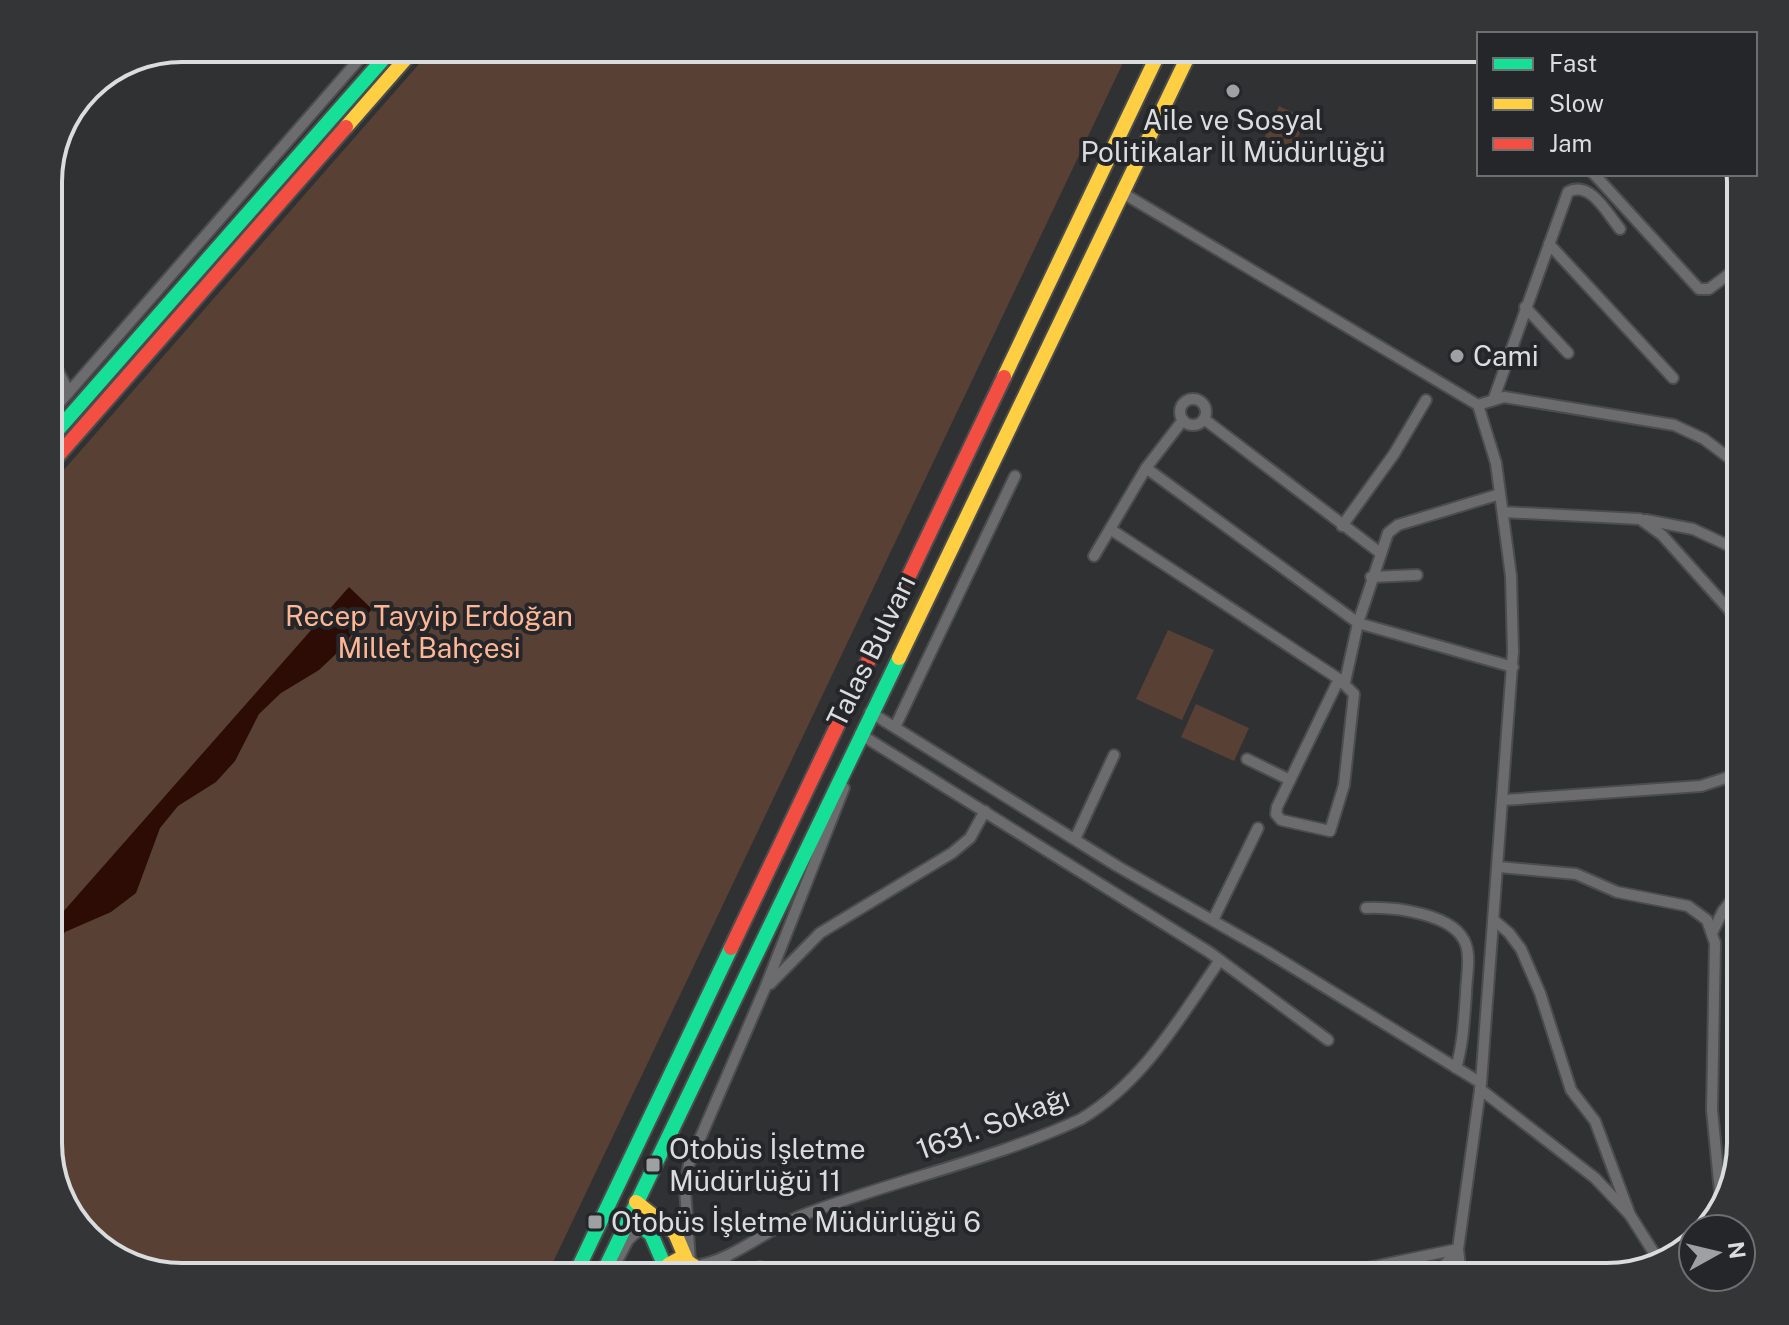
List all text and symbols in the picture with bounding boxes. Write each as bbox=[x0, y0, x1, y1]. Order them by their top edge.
legend bbox=[1477, 32, 1757, 176]
text: Fast bbox=[1549, 49, 1597, 77]
marker: Aile ve Sosyal Politikalar İl Müdürlüğü bbox=[1224, 82, 1242, 100]
text: Slow bbox=[1549, 89, 1604, 117]
place label: Aile ve Sosyal Politikalar İl Müdürlüğü bbox=[1081, 103, 1385, 168]
text: Jam bbox=[1549, 129, 1592, 157]
place label: Cami bbox=[1473, 339, 1539, 372]
marker: Cami bbox=[1448, 347, 1466, 365]
street label: Talas Bulvarı bbox=[820, 569, 922, 732]
park label: Recep Tayyip Erdoğan Millet Bahçesi bbox=[285, 599, 573, 664]
street label: 1631. Sokağı bbox=[912, 1080, 1074, 1165]
place label: Otobüs İşletme Müdürlüğü 11 bbox=[669, 1132, 866, 1197]
marker: Otobüs İşletme Müdürlüğü 11 bbox=[644, 1156, 662, 1174]
place label: Otobüs İşletme Müdürlüğü 6 bbox=[611, 1205, 981, 1238]
marker: Otobüs İşletme Müdürlüğü 6 bbox=[586, 1213, 604, 1231]
north arrow bbox=[1677, 1213, 1757, 1293]
text: N bbox=[1723, 1240, 1751, 1261]

